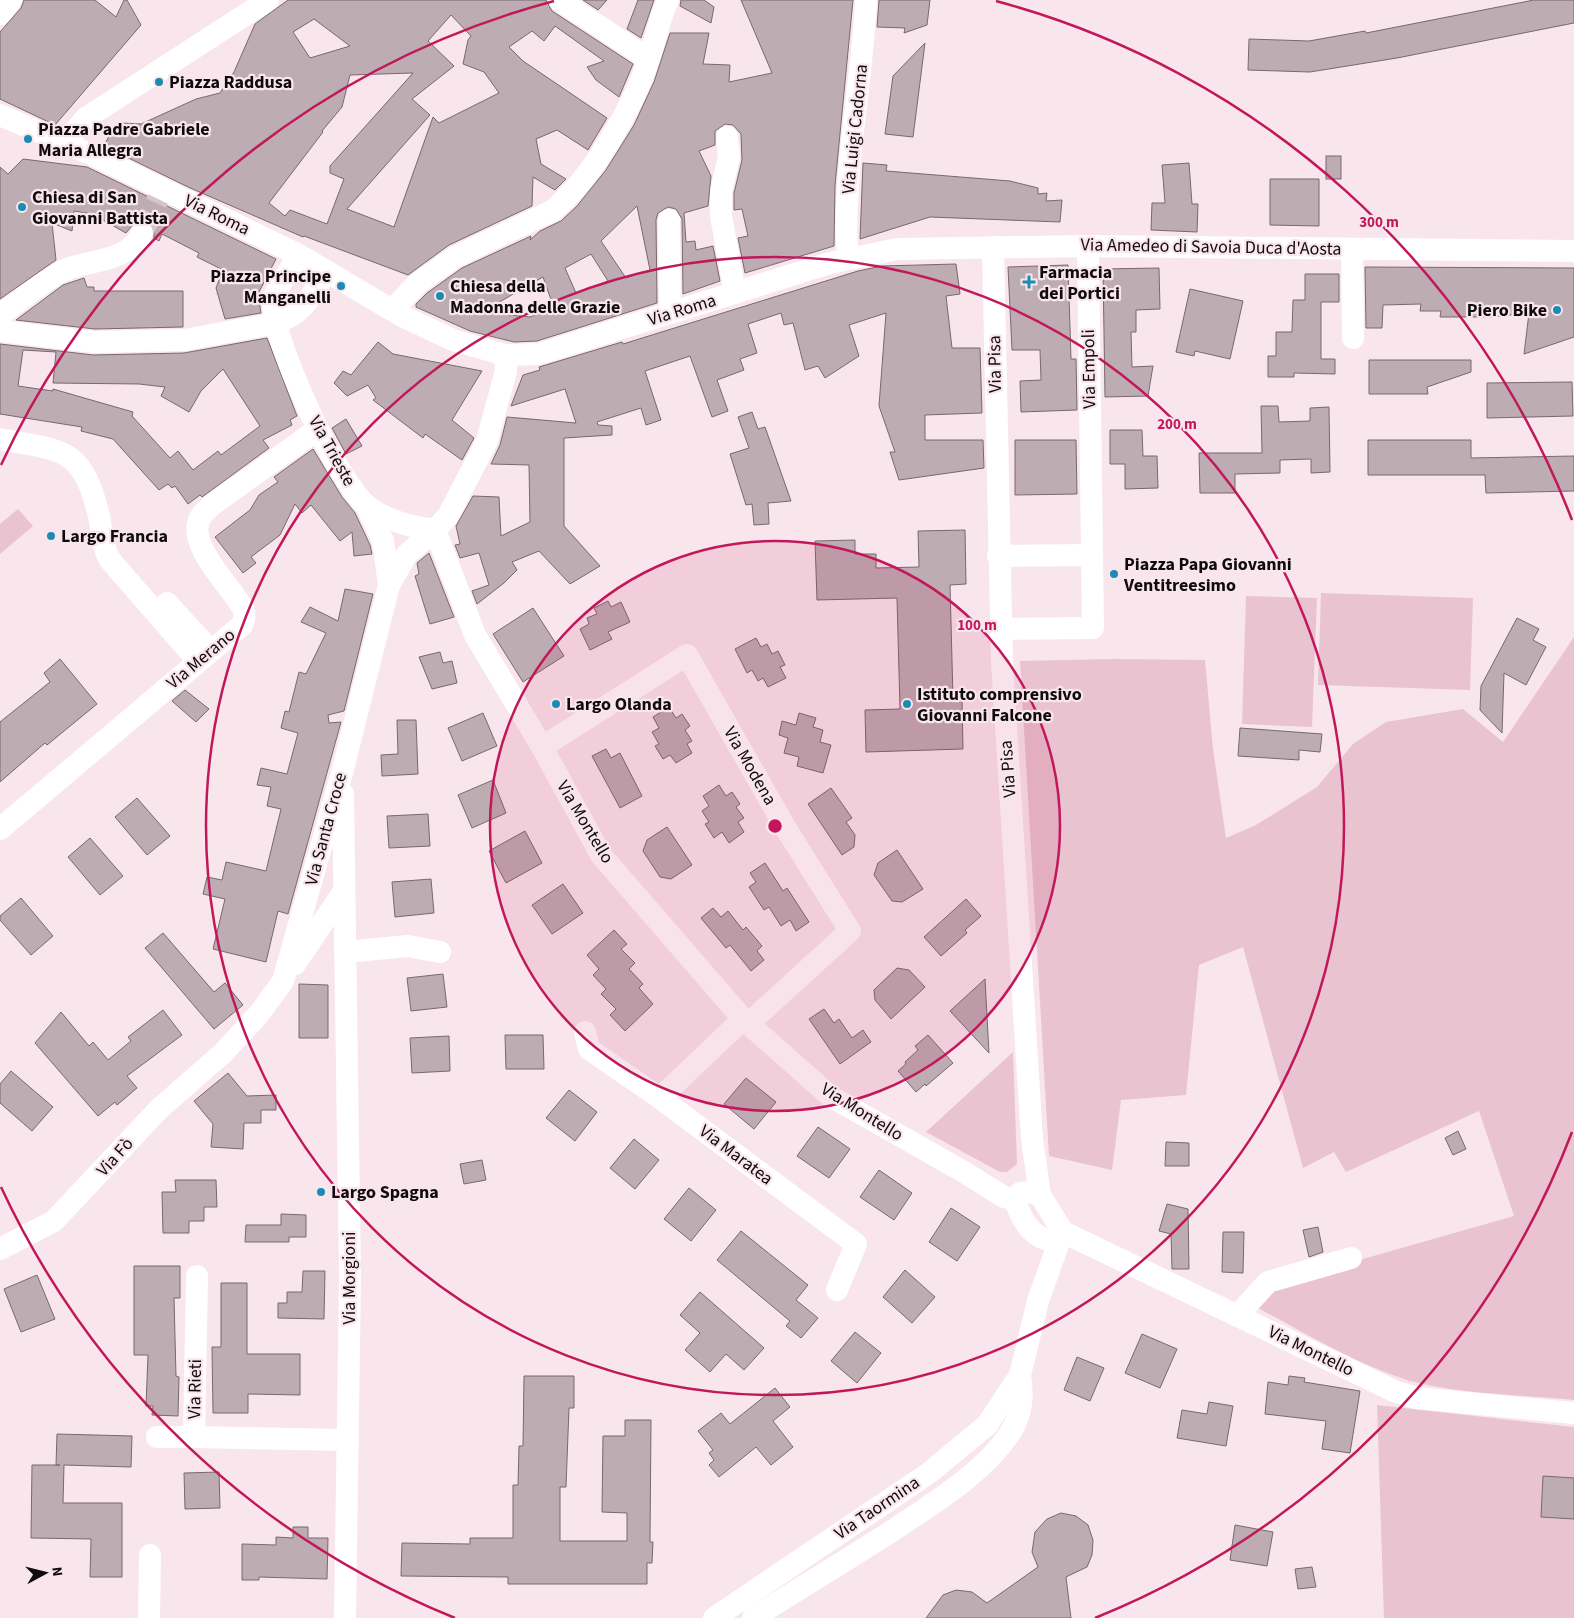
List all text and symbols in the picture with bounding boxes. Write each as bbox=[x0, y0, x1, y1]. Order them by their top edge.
street label: Via Luigi Cadorna bbox=[836, 63, 874, 195]
place label: Piazza Raddusa bbox=[169, 70, 292, 95]
marker: Piazza Raddusa bbox=[153, 76, 165, 88]
place label: Piazza Padre Gabriele Maria Allegra bbox=[38, 117, 210, 163]
marker: Piazza Padre Gabriele Maria Allegra bbox=[22, 133, 34, 145]
place label: Chiesa di San Giovanni Battista bbox=[32, 185, 168, 231]
street label: Via Roma bbox=[180, 188, 254, 242]
marker: Chiesa di San Giovanni Battista bbox=[16, 201, 28, 213]
text: 300 m bbox=[1359, 212, 1399, 233]
street label: Via Amedeo di Savoia Duca d'Aosta bbox=[1080, 232, 1342, 262]
place label: Farmacia dei Portici bbox=[1039, 260, 1120, 306]
place label: Piazza Principe Manganelli bbox=[210, 264, 331, 310]
place label: Chiesa della Madonna delle Grazie bbox=[450, 274, 620, 320]
marker: Farmacia dei Portici bbox=[1023, 276, 1035, 288]
marker: Piazza Principe Manganelli bbox=[335, 280, 347, 292]
street label: Via Roma bbox=[645, 288, 719, 332]
marker: Chiesa della Madonna delle Grazie bbox=[434, 290, 446, 302]
place label: Piero Bike bbox=[1467, 298, 1547, 323]
marker: Piero Bike bbox=[1551, 304, 1563, 316]
street label: Via Empoli bbox=[1076, 329, 1102, 409]
street label: Via Pisa bbox=[982, 335, 1008, 393]
street label: Via Trieste bbox=[302, 411, 362, 491]
text: 200 m bbox=[1157, 414, 1197, 435]
place label: Largo Francia bbox=[61, 524, 168, 549]
marker: Largo Francia bbox=[45, 530, 57, 542]
place label: Piazza Papa Giovanni Ventitreesimo bbox=[1123, 552, 1292, 598]
marker: Piazza Papa Giovanni Ventitreesimo bbox=[1108, 568, 1120, 580]
text: 100 m bbox=[957, 615, 997, 636]
street label: Via Merano bbox=[161, 623, 241, 695]
place label: Istituto comprensivo Giovanni Falcone bbox=[917, 682, 1082, 728]
place label: Largo Olanda bbox=[566, 692, 672, 717]
marker: Largo Olanda bbox=[550, 698, 562, 710]
marker: Istituto comprensivo Giovanni Falcone bbox=[901, 698, 913, 710]
street label: Via Modena bbox=[717, 722, 783, 810]
street label: Via Pisa bbox=[994, 739, 1022, 799]
street label: Via Santa Croce bbox=[299, 770, 353, 888]
street label: Via Montello bbox=[550, 776, 620, 868]
centre of rings bbox=[766, 817, 784, 835]
street label: Via Montello bbox=[816, 1077, 908, 1147]
street label: Via Maratea bbox=[694, 1119, 778, 1191]
street label: Via Fò bbox=[91, 1132, 139, 1182]
place label: Largo Spagna bbox=[331, 1180, 439, 1205]
marker: Largo Spagna bbox=[315, 1186, 327, 1198]
street label: Via Morgioni bbox=[337, 1232, 362, 1324]
street label: Via Montello bbox=[1264, 1319, 1358, 1383]
street label: Via Rieti bbox=[182, 1359, 208, 1419]
street label: Via Taormina bbox=[829, 1470, 925, 1546]
north arrow bbox=[20, 1548, 70, 1598]
text: N bbox=[46, 1566, 67, 1577]

